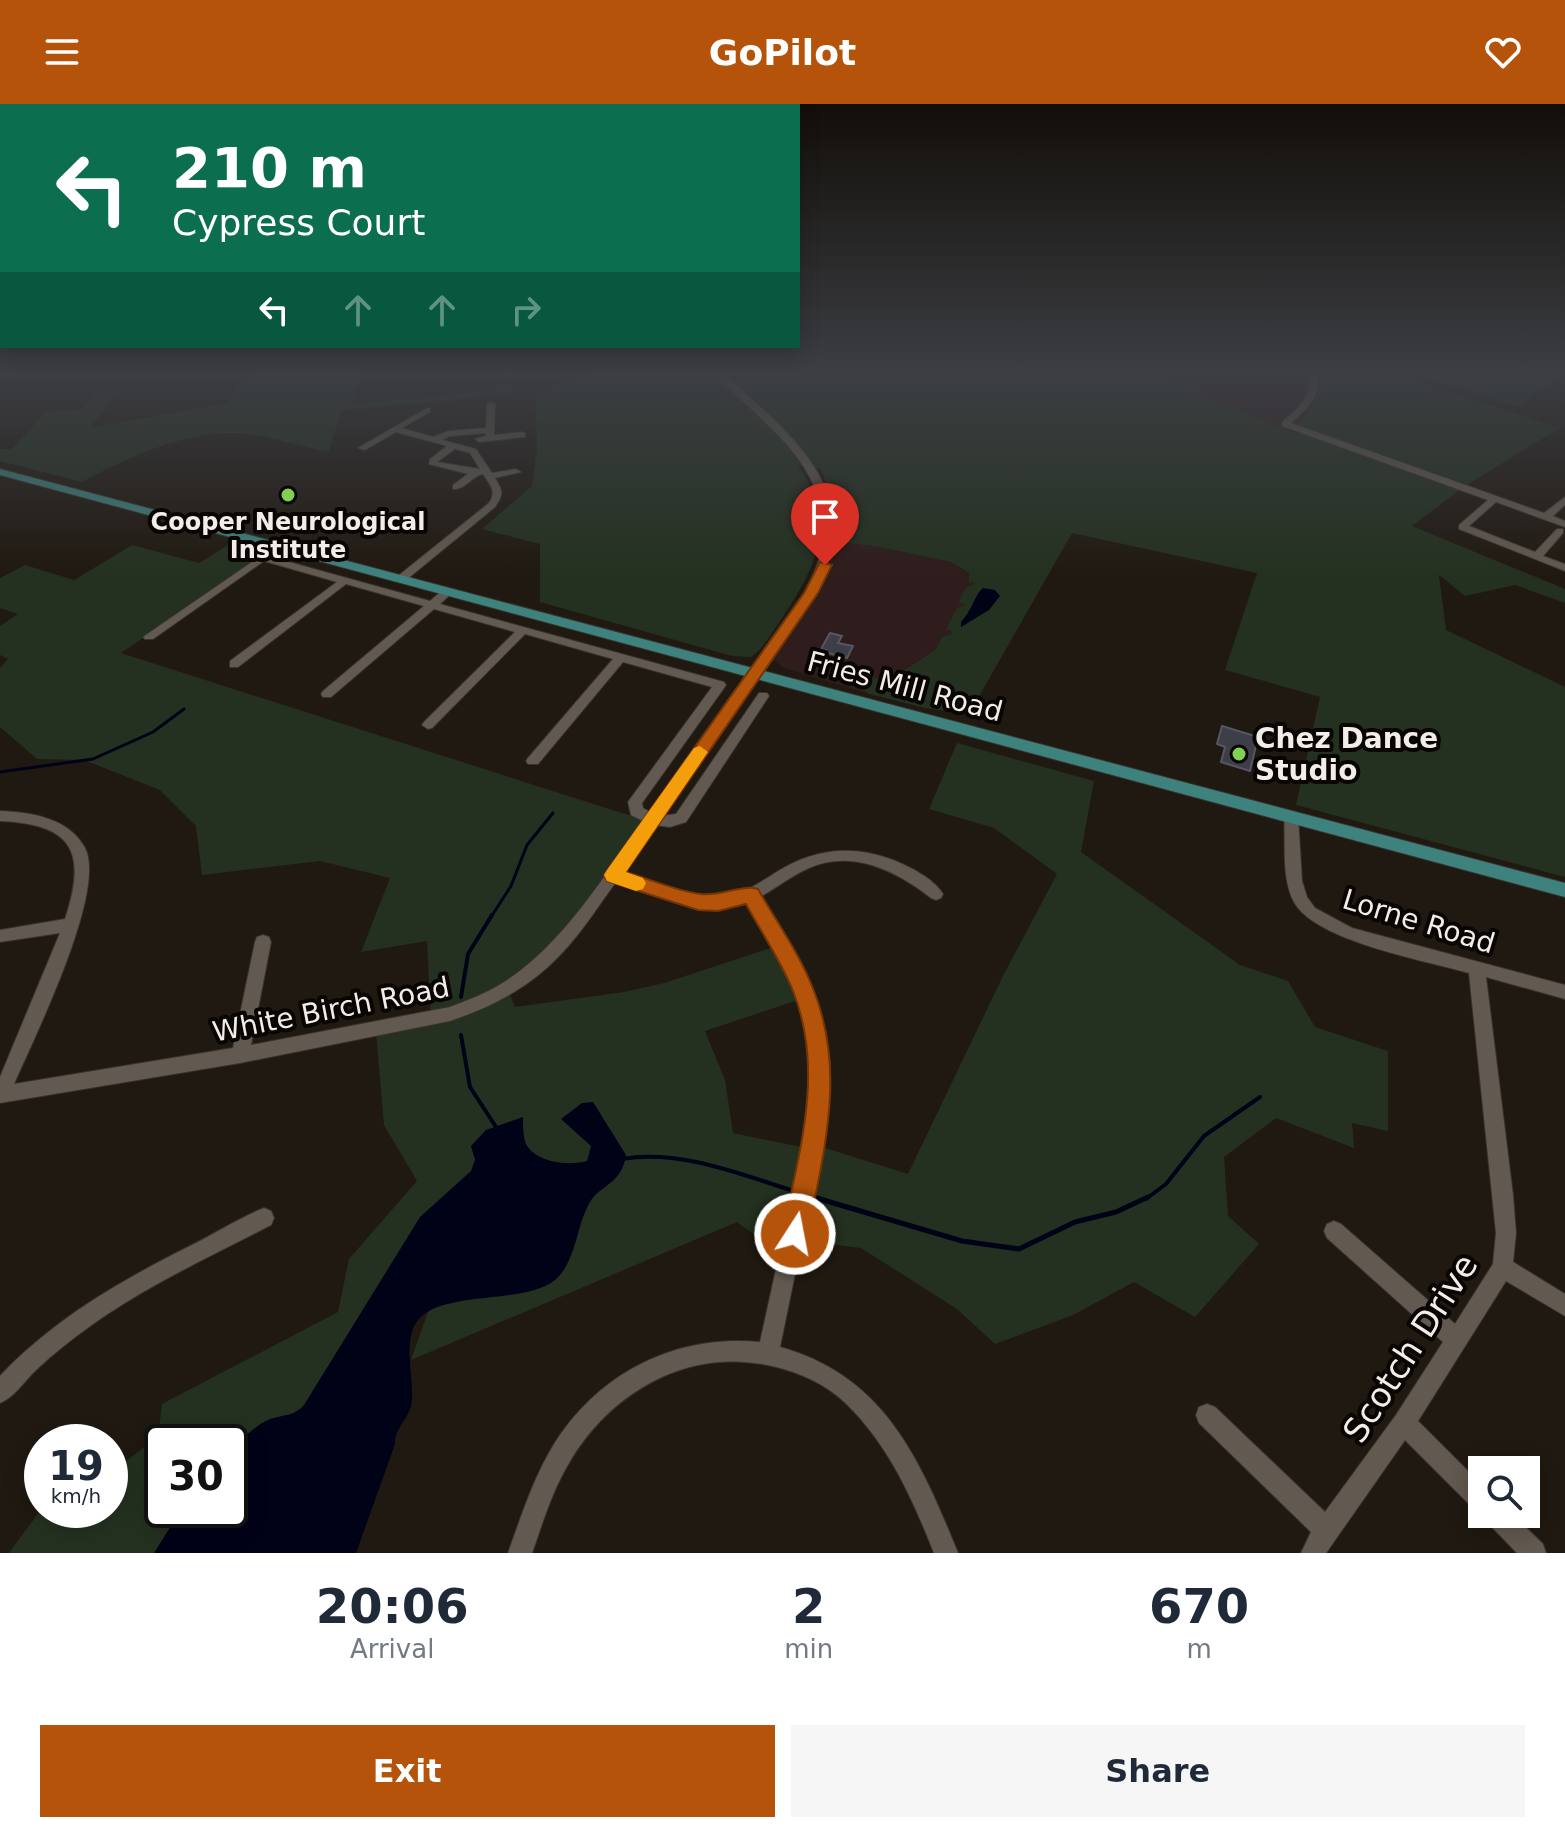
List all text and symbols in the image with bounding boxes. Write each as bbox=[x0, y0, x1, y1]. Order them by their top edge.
icon: menu bbox=[40, 30, 84, 74]
icon: heart bbox=[1481, 30, 1525, 74]
text: GoPilot bbox=[709, 32, 856, 73]
text: 210 m bbox=[172, 135, 367, 200]
icon: left bbox=[40, 136, 144, 240]
text: Cypress Court bbox=[172, 202, 425, 243]
icon: left bbox=[252, 288, 296, 332]
icon: ahead bbox=[336, 288, 380, 332]
icon: ahead bbox=[420, 288, 464, 332]
icon: right bbox=[504, 288, 548, 332]
pin bbox=[791, 483, 859, 565]
marker: Cooper Neurological Institute bbox=[279, 486, 297, 504]
icon: arrive bbox=[803, 495, 847, 539]
place label: Cooper Neurological Institute bbox=[151, 508, 425, 564]
street label: Fries Mill Road bbox=[804, 645, 1006, 728]
place label: Chez Dance Studio bbox=[1255, 722, 1438, 787]
marker: Chez Dance Studio bbox=[1230, 745, 1248, 763]
street label: Lorne Road bbox=[1339, 883, 1499, 960]
street label: White Birch Road bbox=[210, 970, 452, 1049]
position arrow bbox=[753, 1192, 837, 1276]
street label: Scotch Drive bbox=[1334, 1246, 1486, 1450]
speed limit sign: 30 bbox=[144, 1424, 248, 1528]
text: 19 bbox=[48, 1443, 104, 1489]
map controls bbox=[1468, 1456, 1540, 1528]
button: search bbox=[1468, 1456, 1540, 1528]
text: km/h bbox=[51, 1484, 101, 1508]
text: 20:06 bbox=[316, 1578, 469, 1634]
text: 2 bbox=[792, 1578, 825, 1634]
text: 670 bbox=[1149, 1578, 1249, 1634]
text: Arrival bbox=[350, 1634, 434, 1664]
text: min bbox=[784, 1634, 833, 1664]
text: m bbox=[1186, 1634, 1212, 1664]
button: Exit bbox=[40, 1725, 775, 1817]
button: Share bbox=[791, 1725, 1525, 1817]

